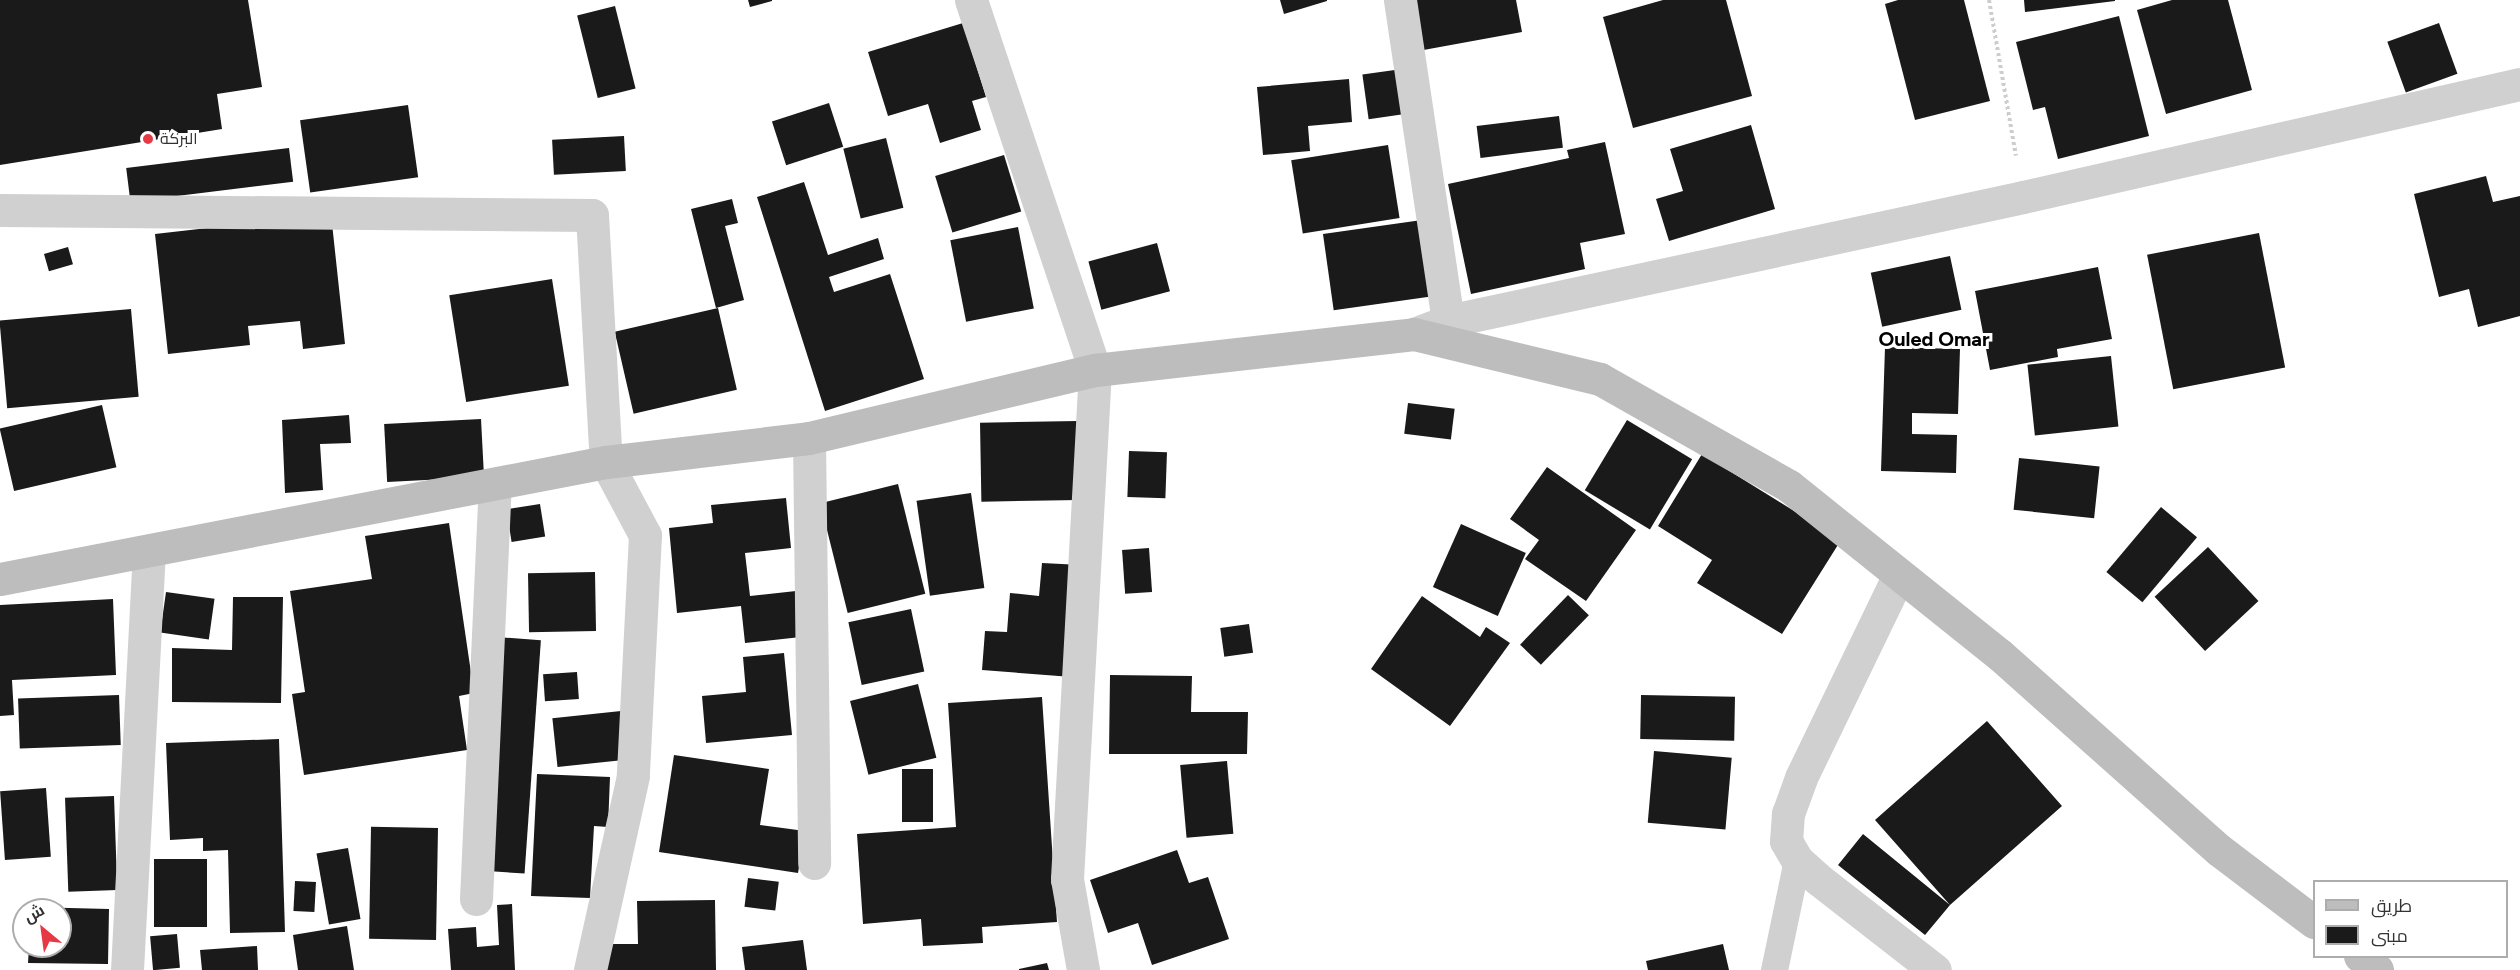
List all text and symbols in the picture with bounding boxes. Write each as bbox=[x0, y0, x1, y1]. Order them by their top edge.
place label: البركة bbox=[160, 129, 197, 149]
marker: البركة bbox=[141, 132, 155, 146]
district label: Ouled Omar bbox=[1878, 327, 1990, 351]
legend bbox=[2313, 880, 2508, 958]
text: طريق bbox=[2371, 895, 2412, 917]
north arrow bbox=[12, 898, 72, 958]
text: ش bbox=[20, 900, 48, 927]
text: مبنى bbox=[2371, 925, 2408, 947]

